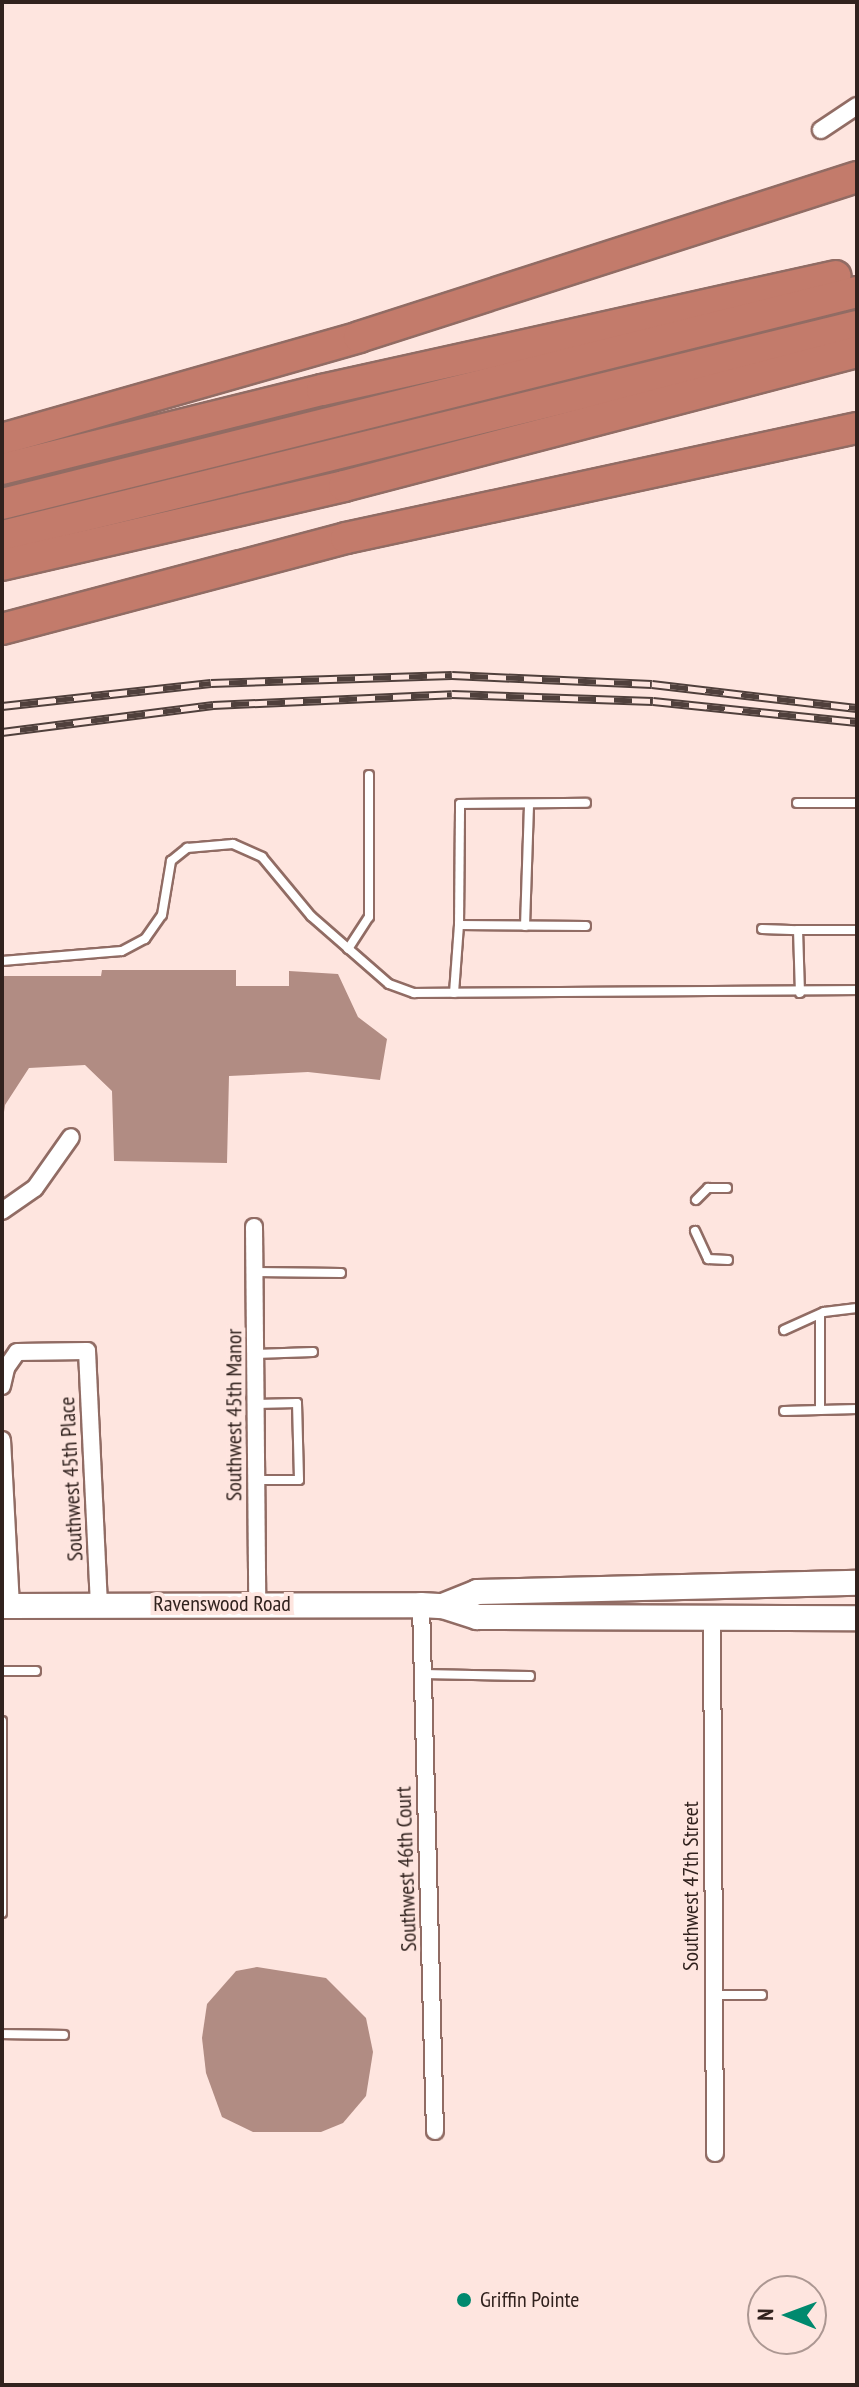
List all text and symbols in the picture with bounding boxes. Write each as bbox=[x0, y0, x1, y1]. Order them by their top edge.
street label: Southwest 45th Manor bbox=[221, 1329, 247, 1501]
street label: Southwest 45th Place bbox=[54, 1396, 88, 1562]
street label: Ravenswood Road bbox=[153, 1591, 291, 1617]
street label: Southwest 46th Court bbox=[390, 1786, 422, 1952]
street label: Southwest 47th Street bbox=[678, 1801, 704, 1971]
north arrow bbox=[747, 2275, 827, 2355]
place label: Griffin Pointe bbox=[480, 2287, 579, 2313]
marker: Griffin Pointe bbox=[455, 2291, 473, 2309]
text: N bbox=[751, 2308, 779, 2321]

